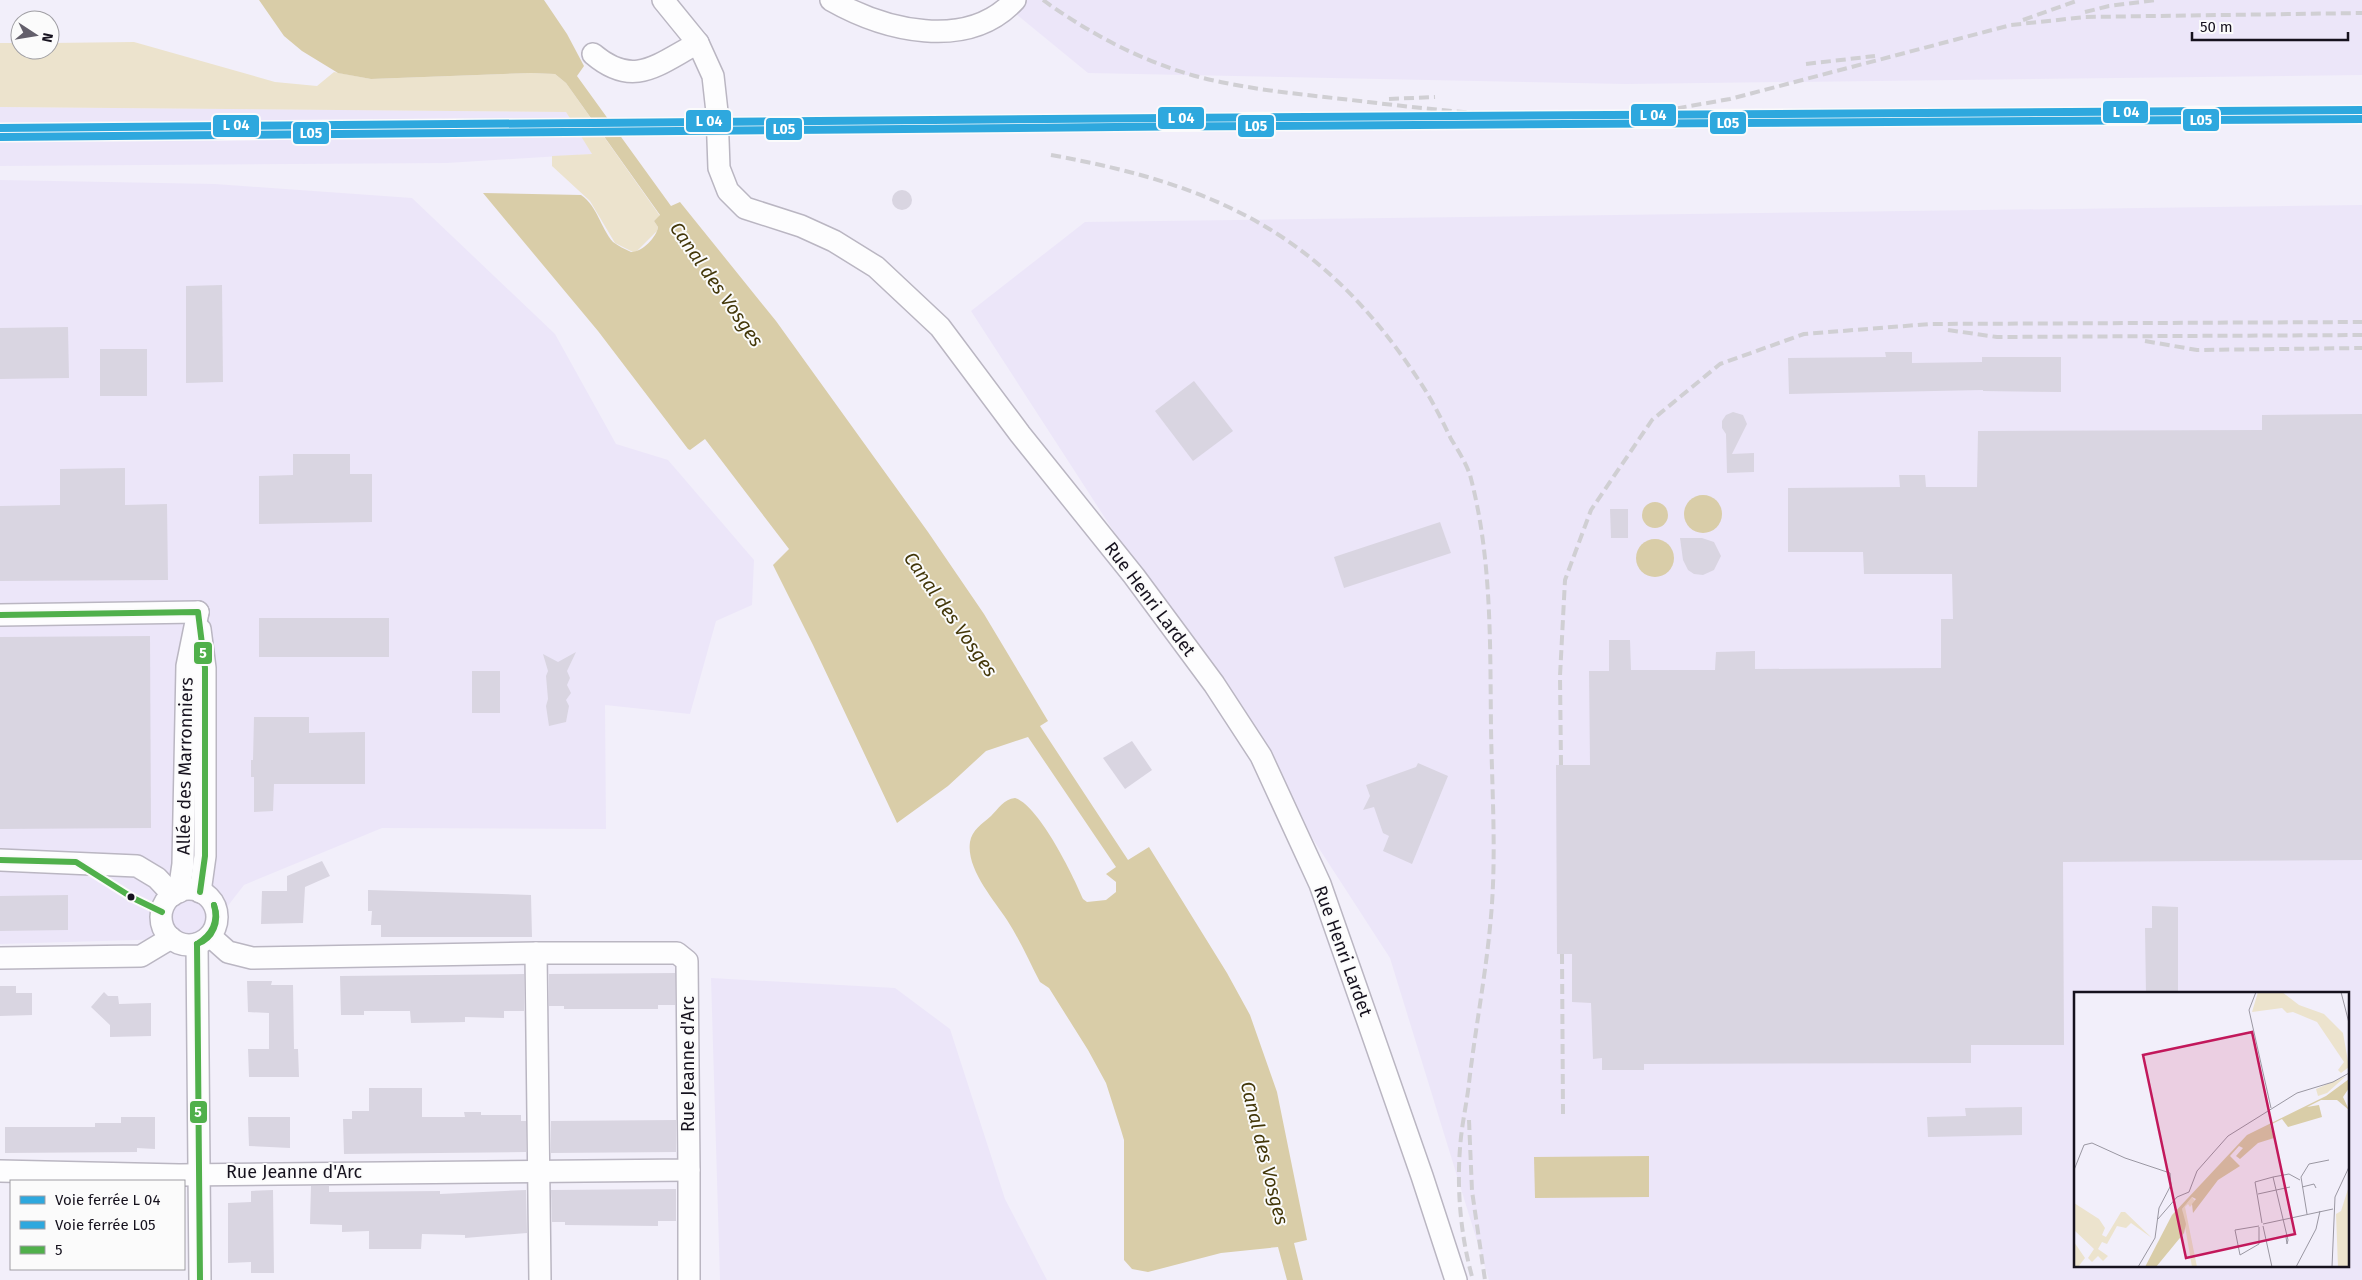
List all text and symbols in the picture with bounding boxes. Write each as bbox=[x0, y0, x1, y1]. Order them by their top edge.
north arrow bbox=[10, 10, 60, 60]
scale bar bbox=[2192, 10, 2348, 42]
text: 50 m bbox=[2200, 18, 2233, 36]
text: N bbox=[38, 31, 57, 44]
line badge: L 04 bbox=[2102, 100, 2149, 124]
line badge: L 04 bbox=[1630, 103, 1677, 127]
text: L 04 bbox=[2113, 104, 2139, 121]
line badge: L 04 bbox=[1157, 106, 1205, 130]
text: L 04 bbox=[1640, 107, 1666, 124]
line badge: L05 bbox=[2182, 108, 2220, 132]
line badge: L 04 bbox=[685, 109, 732, 133]
text: L 04 bbox=[1168, 110, 1194, 127]
line badge: L05 bbox=[1709, 111, 1747, 135]
text: L05 bbox=[2190, 112, 2213, 129]
text: L 04 bbox=[696, 113, 722, 130]
line badge: L 04 bbox=[212, 114, 260, 138]
line badge: L05 bbox=[1237, 114, 1275, 138]
text: L05 bbox=[1717, 115, 1740, 132]
text: L 04 bbox=[223, 117, 249, 134]
line badge: L05 bbox=[765, 117, 803, 141]
text: L05 bbox=[1245, 118, 1268, 135]
line badge: L05 bbox=[292, 121, 330, 145]
text: L05 bbox=[773, 121, 796, 138]
text: L05 bbox=[300, 125, 323, 142]
water label: Canal des Vosges bbox=[665, 217, 768, 351]
street label: Rue Henri Lardet bbox=[1100, 538, 1200, 661]
water label: Canal des Vosges bbox=[899, 547, 1002, 681]
line badge: 5 bbox=[193, 641, 213, 665]
text: 5 bbox=[199, 645, 207, 662]
street label: Allée des Marronniers bbox=[172, 677, 198, 855]
street label: Rue Henri Lardet bbox=[1309, 883, 1377, 1020]
unlabelled marker bbox=[126, 892, 136, 902]
inset map bbox=[2074, 992, 2350, 1268]
street label: Rue Jeanne d'Arc bbox=[677, 996, 699, 1132]
water label: Canal des Vosges bbox=[1236, 1079, 1294, 1228]
line badge: 5 bbox=[189, 1100, 208, 1124]
text: 5 bbox=[194, 1104, 202, 1121]
street label: Rue Jeanne d'Arc bbox=[226, 1161, 362, 1183]
legend bbox=[10, 1180, 185, 1270]
text: Voie ferrée L 04 bbox=[55, 1191, 160, 1209]
text: Voie ferrée L05 bbox=[55, 1216, 156, 1234]
text: 5 bbox=[55, 1241, 63, 1259]

